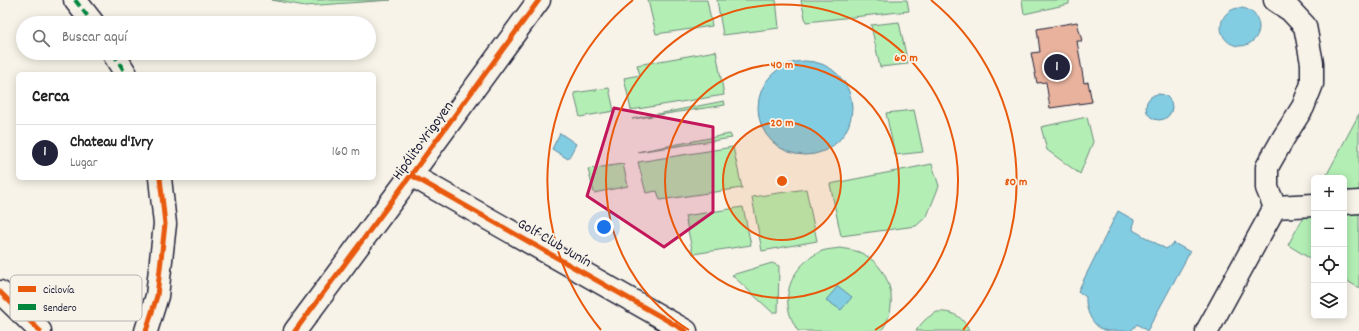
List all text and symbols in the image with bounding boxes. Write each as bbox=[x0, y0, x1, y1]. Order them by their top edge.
search box bbox=[16, 16, 376, 60]
icon: search bbox=[30, 27, 52, 49]
text: Buscar aquí bbox=[62, 27, 127, 49]
text: 60 m bbox=[894, 50, 918, 67]
pin: 1 bbox=[1044, 52, 1070, 82]
text: 40 m bbox=[771, 57, 793, 74]
text: Cerca bbox=[32, 86, 69, 110]
street label: Hipólito Yrigoyen bbox=[387, 97, 460, 185]
text: 20 m bbox=[771, 115, 793, 132]
text: Chateau d'Ivry bbox=[70, 132, 153, 154]
text: 1 bbox=[44, 143, 46, 162]
text: 160 m bbox=[332, 143, 360, 162]
text: Lugar bbox=[70, 154, 98, 173]
centre of rings bbox=[775, 174, 789, 188]
text: 80 m bbox=[1005, 174, 1027, 191]
map controls bbox=[1311, 175, 1347, 319]
button: + bbox=[1311, 175, 1347, 211]
button: − bbox=[1311, 211, 1347, 247]
street label: Golf Club Junín bbox=[513, 214, 595, 274]
your location bbox=[594, 217, 614, 237]
button: locate bbox=[1311, 247, 1347, 283]
legend bbox=[10, 275, 142, 321]
text: Ciclovía bbox=[43, 283, 75, 299]
button: layers bbox=[1311, 283, 1347, 319]
text: Sendero bbox=[43, 301, 77, 317]

